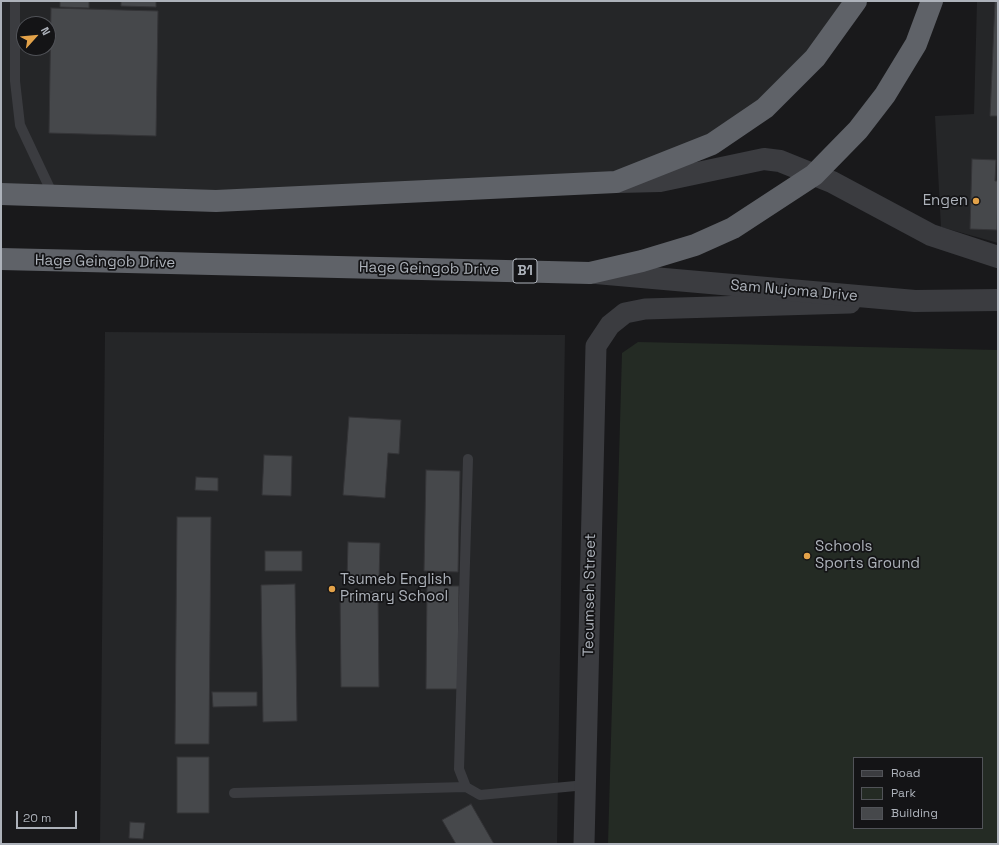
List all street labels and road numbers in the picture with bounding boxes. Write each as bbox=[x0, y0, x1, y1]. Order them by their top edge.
street label: Hage Geingob Drive bbox=[35, 252, 175, 272]
street label: Hage Geingob Drive bbox=[359, 259, 499, 279]
road number: B1 bbox=[513, 259, 537, 283]
street label: Sam Nujoma Drive bbox=[729, 276, 859, 306]
street label: Tecumseh Street bbox=[580, 533, 600, 657]

